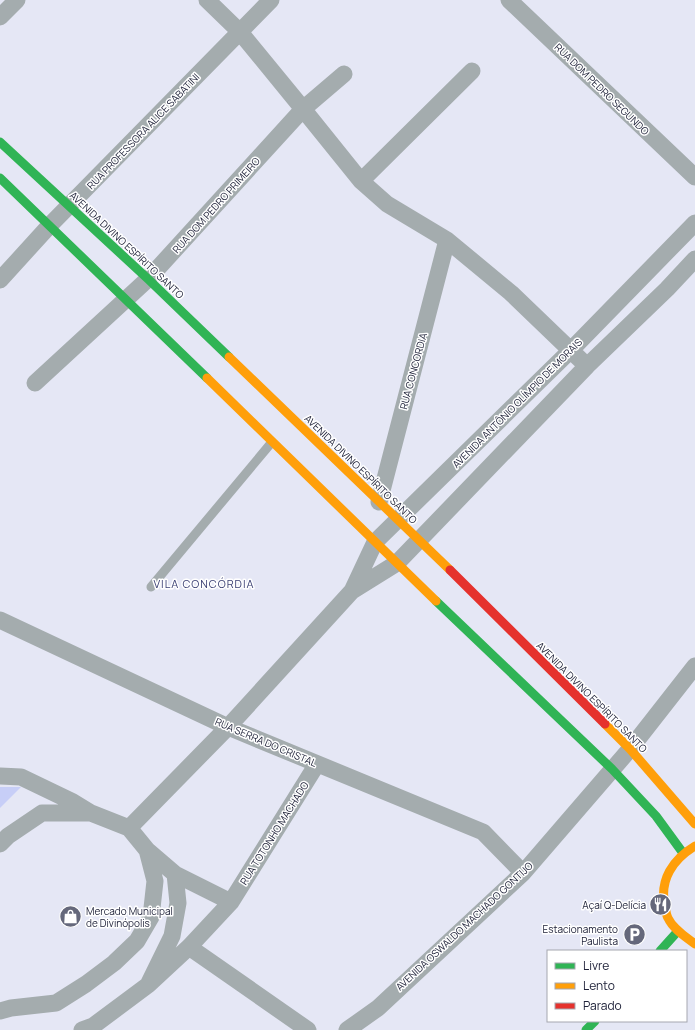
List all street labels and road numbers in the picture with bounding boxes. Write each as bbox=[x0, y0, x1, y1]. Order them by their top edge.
street label: RUA DOM PEDRO SEGUNDO bbox=[552, 40, 652, 138]
street label: RUA PROFESSORA ALICE SABATINI bbox=[84, 70, 202, 192]
street label: RUA DOM PEDRO PRIMEIRO bbox=[169, 154, 263, 256]
street label: AVENIDA DIVINO ESPÍRITO SANTO bbox=[67, 188, 187, 302]
street label: RUA CONCORDIA bbox=[396, 331, 430, 411]
street label: AVENIDA ANTÔNIO OLÍMPIO DE MORAIS bbox=[449, 335, 585, 471]
street label: AVENIDA DIVINO ESPÍRITO SANTO bbox=[302, 411, 420, 527]
street label: AVENIDA DIVINO ESPÍRITO SANTO bbox=[534, 639, 650, 755]
street label: RUA SERRA DO CRISTAL bbox=[213, 714, 319, 770]
street label: RUA TOTONHO MACHADO bbox=[236, 779, 312, 887]
street label: AVENIDA OSWALDO MACHADO GONTIJO bbox=[392, 859, 536, 993]

